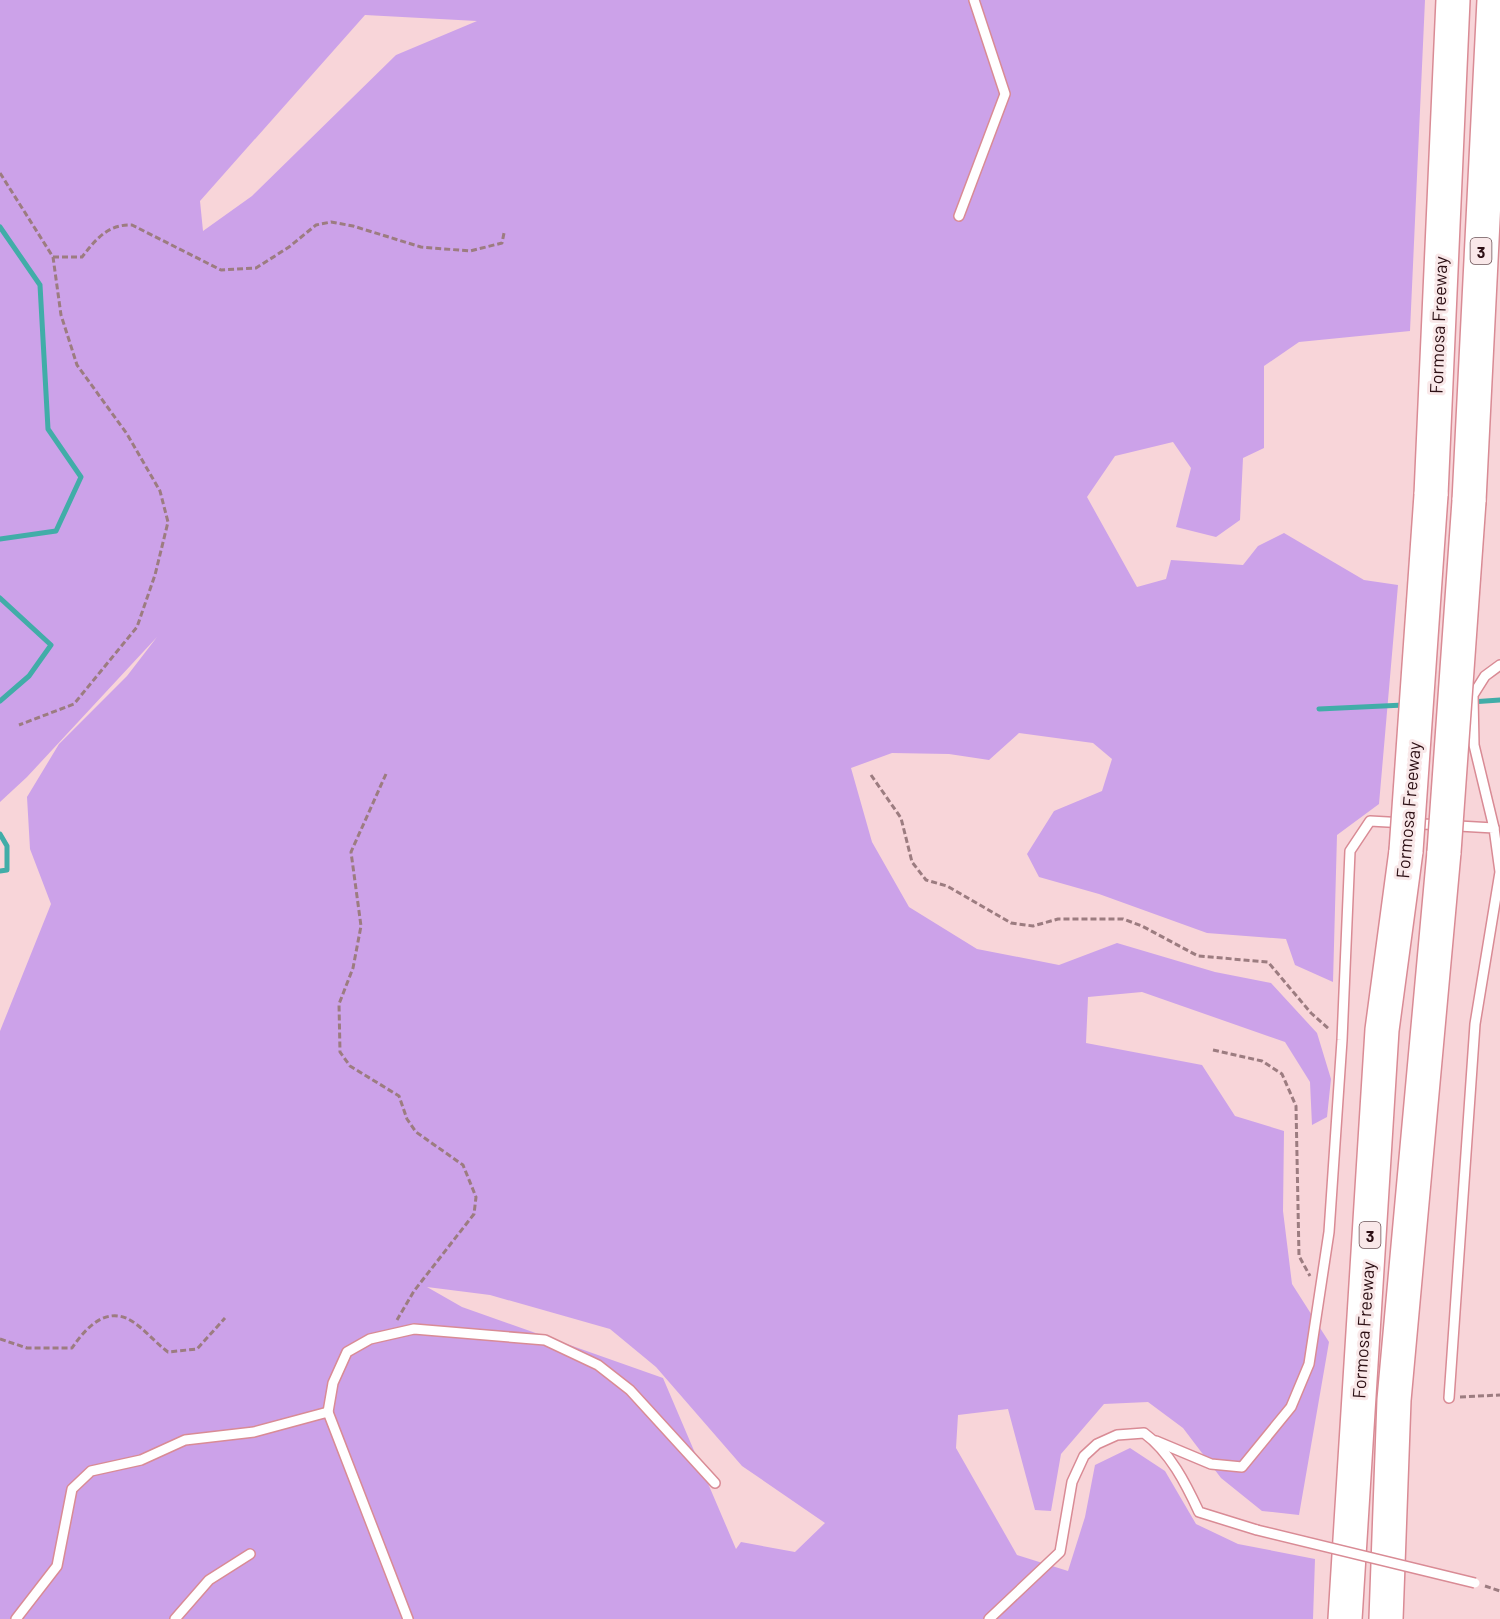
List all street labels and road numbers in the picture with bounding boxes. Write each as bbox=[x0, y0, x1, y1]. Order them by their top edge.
road number: 3 bbox=[1470, 238, 1492, 264]
street label: Formosa Freeway bbox=[1425, 256, 1451, 394]
street label: Formosa Freeway bbox=[1391, 741, 1425, 879]
road number: 3 bbox=[1360, 1222, 1380, 1248]
street label: Formosa Freeway bbox=[1347, 1261, 1379, 1399]

